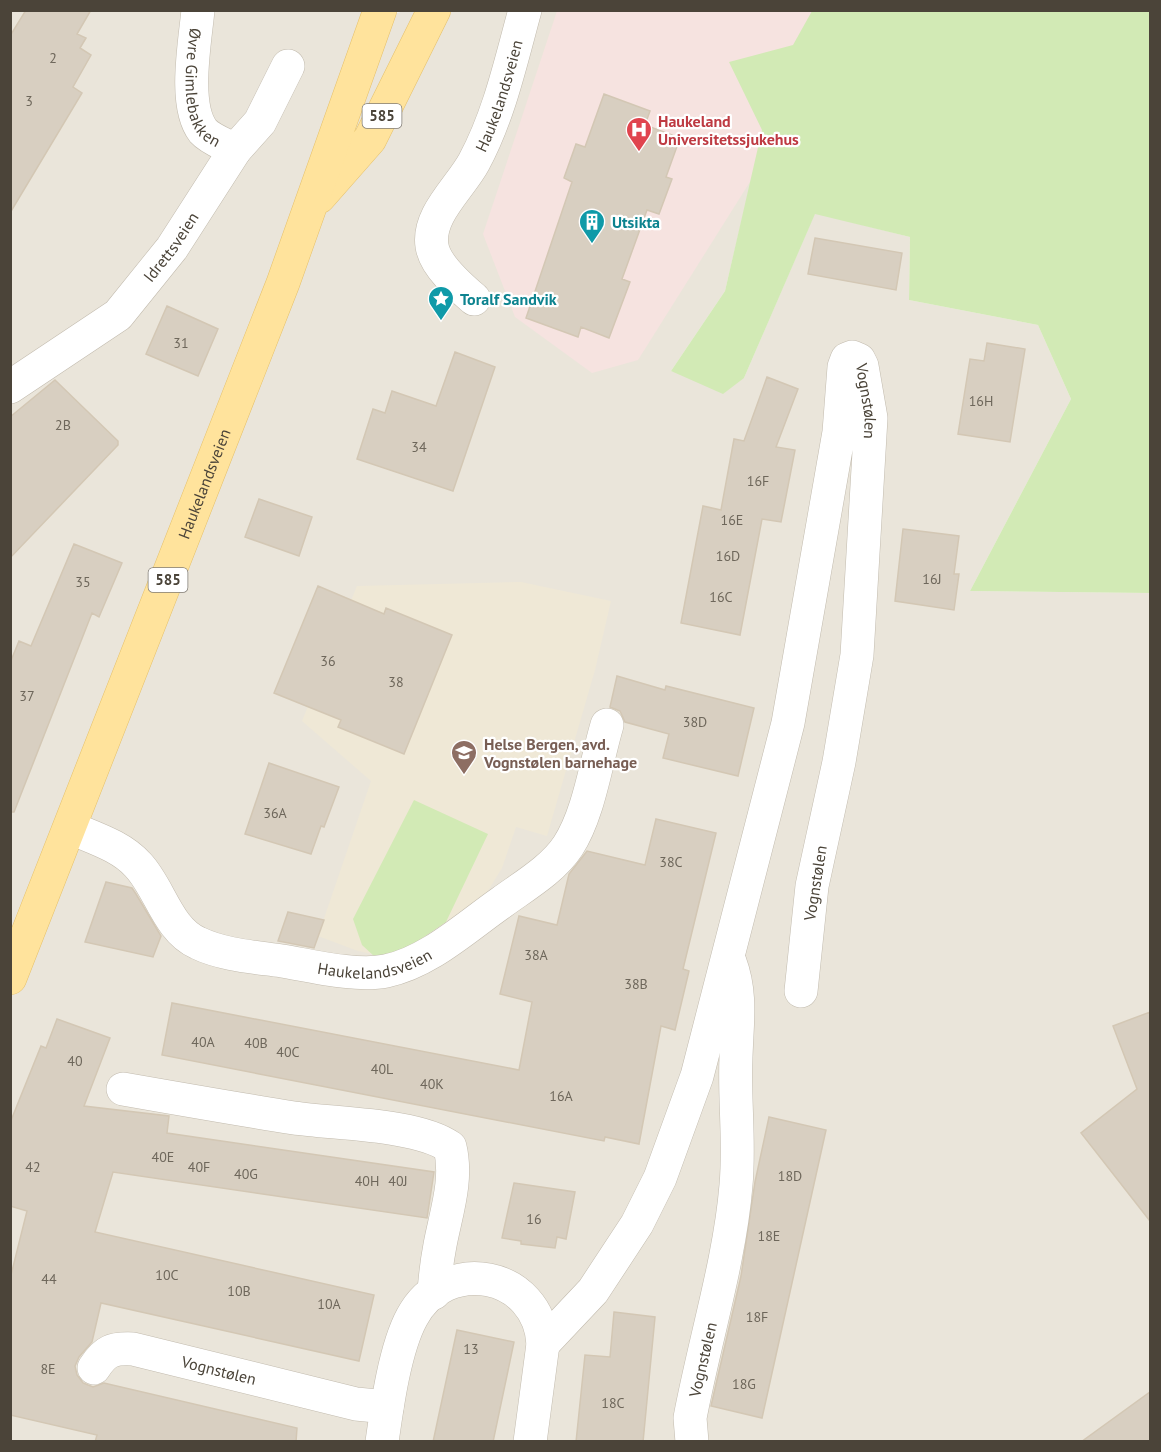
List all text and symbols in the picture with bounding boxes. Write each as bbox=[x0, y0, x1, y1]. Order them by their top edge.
street label: Øvre Gimlebakken bbox=[182, 27, 224, 151]
street label: Haukelandsveien bbox=[471, 38, 527, 155]
house number: 2 bbox=[49, 49, 57, 67]
house number: 3 bbox=[25, 92, 33, 110]
road number: 585 bbox=[362, 104, 401, 128]
place label: Haukeland Universitetssjukehus bbox=[658, 111, 799, 149]
hospital icon: Haukeland Universitetssjukehus bbox=[624, 115, 654, 153]
building icon: Utsikta bbox=[577, 207, 607, 245]
street label: Idrettsveien bbox=[139, 208, 202, 286]
place label: Utsikta bbox=[612, 212, 660, 232]
place icon: Toralf Sandvik bbox=[426, 284, 456, 322]
place label: Toralf Sandvik bbox=[460, 289, 557, 309]
house number: 31 bbox=[173, 334, 189, 352]
street label: Vognstølen bbox=[852, 361, 881, 440]
house number: 16H bbox=[969, 392, 993, 410]
house number: 2B bbox=[55, 416, 71, 434]
street label: Haukelandsveien bbox=[174, 426, 235, 542]
house number: 34 bbox=[411, 438, 427, 456]
house number: 16F bbox=[747, 472, 769, 490]
house number: 16E bbox=[721, 511, 743, 529]
house number: 16D bbox=[716, 547, 740, 565]
road number: 585 bbox=[148, 568, 188, 592]
house number: 16J bbox=[922, 570, 942, 588]
house number: 35 bbox=[75, 573, 91, 591]
house number: 16C bbox=[709, 588, 733, 606]
house number: 36 bbox=[320, 652, 336, 670]
house number: 38 bbox=[388, 673, 404, 691]
house number: 37 bbox=[19, 687, 35, 705]
house number: 38D bbox=[683, 713, 707, 731]
place label: Helse Bergen, avd. Vognstølen barnehage bbox=[483, 734, 637, 772]
school or university icon: Helse Bergen, avd. Vognstølen barnehage bbox=[449, 738, 479, 776]
house number: 36A bbox=[263, 804, 288, 822]
street label: Vognstølen bbox=[799, 844, 831, 923]
house number: 38C bbox=[659, 853, 683, 871]
street label: Haukelandsveien bbox=[316, 944, 435, 983]
house number: 38A bbox=[524, 946, 549, 964]
house number: 38B bbox=[624, 975, 648, 993]
house number: 40A bbox=[191, 1033, 216, 1051]
house number: 40B bbox=[244, 1034, 268, 1052]
house number: 40C bbox=[276, 1043, 300, 1061]
house number: 40 bbox=[67, 1052, 83, 1070]
house number: 40L bbox=[371, 1060, 393, 1078]
house number: 40K bbox=[420, 1075, 444, 1093]
house number: 16A bbox=[549, 1087, 574, 1105]
house number: 40E bbox=[152, 1148, 174, 1166]
house number: 42 bbox=[25, 1158, 41, 1176]
house number: 40F bbox=[188, 1158, 210, 1176]
house number: 40G bbox=[234, 1165, 258, 1183]
house number: 18D bbox=[778, 1167, 802, 1185]
house number: 40H bbox=[355, 1172, 379, 1190]
house number: 40J bbox=[388, 1172, 408, 1190]
house number: 16 bbox=[526, 1210, 542, 1228]
house number: 18E bbox=[758, 1227, 780, 1245]
house number: 10C bbox=[155, 1266, 179, 1284]
house number: 44 bbox=[41, 1270, 57, 1288]
house number: 10B bbox=[227, 1282, 251, 1300]
house number: 10A bbox=[317, 1295, 342, 1313]
house number: 18F bbox=[746, 1308, 768, 1326]
street label: Vognstølen bbox=[684, 1320, 721, 1400]
house number: 13 bbox=[463, 1340, 479, 1358]
street label: Vognstølen bbox=[178, 1351, 258, 1389]
house number: 8E bbox=[40, 1360, 56, 1378]
house number: 18G bbox=[732, 1375, 756, 1393]
house number: 18C bbox=[601, 1394, 625, 1412]

